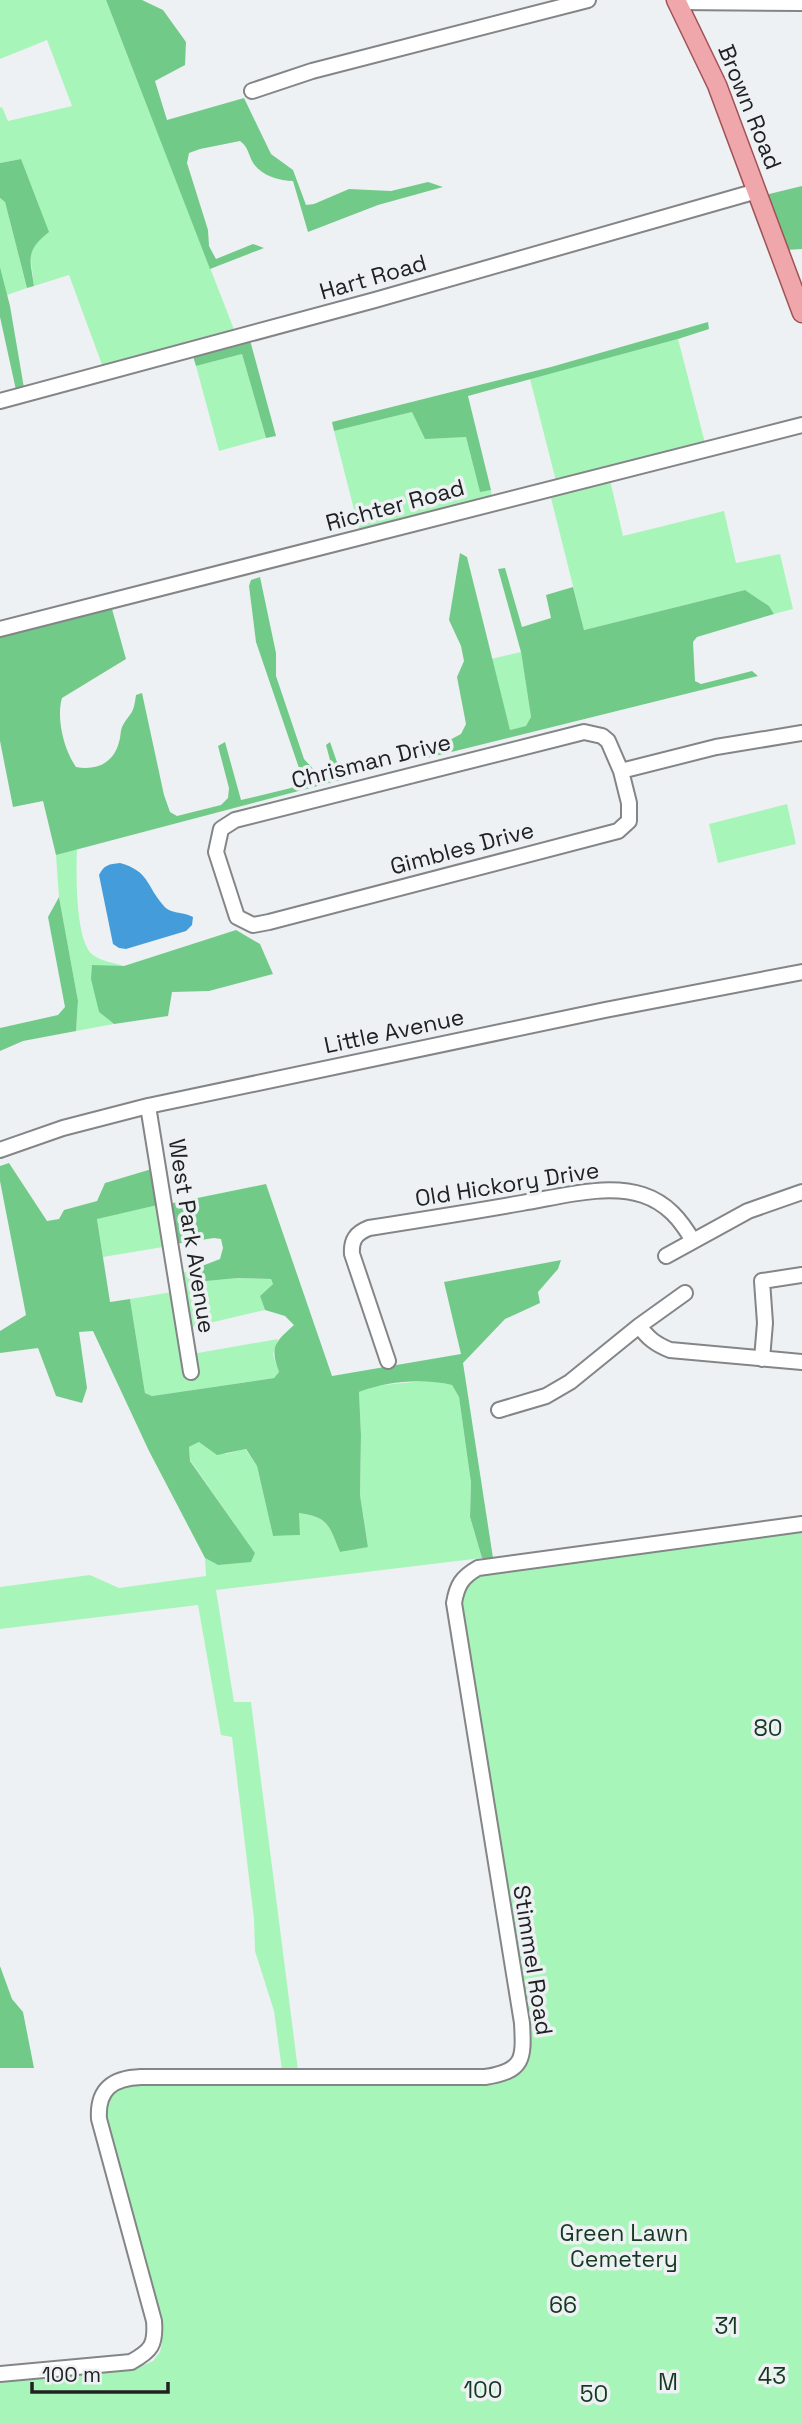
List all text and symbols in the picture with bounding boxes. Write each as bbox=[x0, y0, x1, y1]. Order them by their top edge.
street label: Brown Road bbox=[711, 40, 789, 174]
street label: Hart Road bbox=[316, 247, 430, 307]
street label: Richter Road bbox=[322, 472, 468, 538]
street label: Chrisman Drive bbox=[288, 727, 454, 795]
street label: Gimbles Drive bbox=[387, 814, 537, 882]
street label: Little Avenue bbox=[321, 1002, 467, 1060]
street label: West Park Avenue bbox=[162, 1137, 222, 1335]
street label: Old Hickory Drive bbox=[413, 1155, 601, 1213]
park label: 80 bbox=[753, 1713, 783, 1743]
street label: Stimmel Road bbox=[506, 1883, 560, 2037]
park label: Green Lawn Cemetery bbox=[560, 2218, 688, 2274]
park label: 66 bbox=[549, 2290, 577, 2320]
park label: 31 bbox=[714, 2311, 738, 2341]
scale bar bbox=[32, 2350, 168, 2394]
text: 100 m bbox=[42, 2361, 101, 2388]
park label: 43 bbox=[758, 2361, 786, 2391]
park label: M bbox=[658, 2367, 678, 2397]
park label: 100 bbox=[463, 2375, 503, 2405]
park label: 50 bbox=[580, 2379, 608, 2409]

